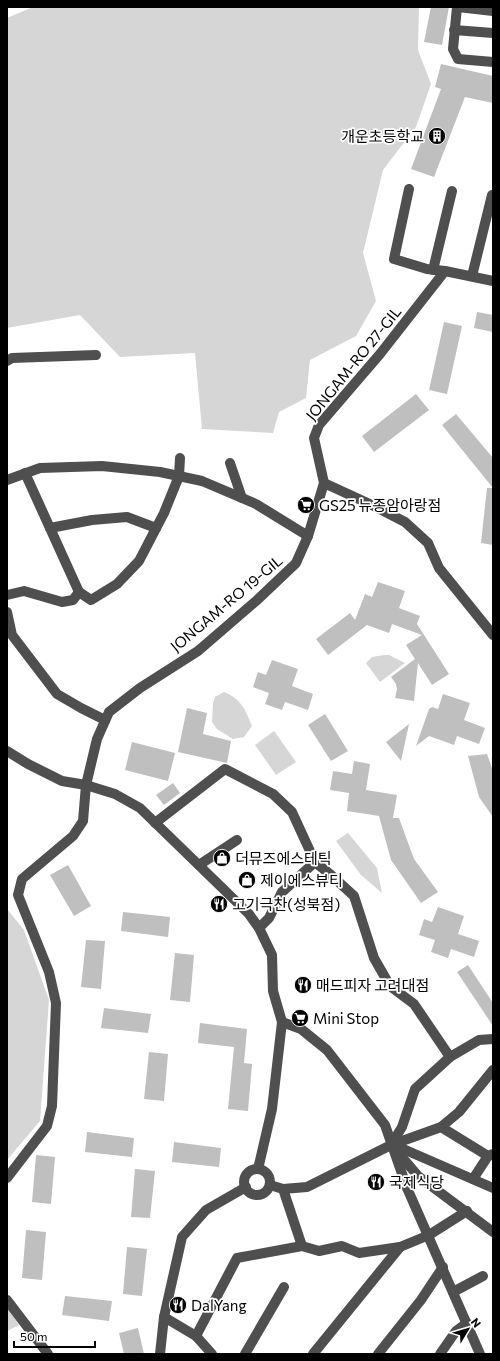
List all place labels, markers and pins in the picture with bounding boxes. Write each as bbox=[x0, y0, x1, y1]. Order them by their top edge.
building icon: 개운초등학교 bbox=[427, 126, 447, 146]
place label: 개운초등학교 bbox=[341, 127, 424, 145]
supermarket icon: GS25 뉴종암아랑점 bbox=[296, 495, 316, 515]
place label: GS25 뉴종암아랑점 bbox=[319, 496, 441, 514]
shop icon: 더뮤즈에스테틱 bbox=[212, 848, 232, 868]
place label: 더뮤즈에스테틱 bbox=[235, 849, 332, 867]
shop icon: 제이에스뷰티 bbox=[237, 870, 257, 890]
place label: 제이에스뷰티 bbox=[260, 871, 343, 889]
restaurant icon: 고기극찬(성북점) bbox=[209, 894, 229, 914]
place label: 고기극찬(성북점) bbox=[232, 895, 340, 913]
restaurant icon: 매드피자 고려대점 bbox=[293, 975, 313, 995]
place label: 매드피자 고려대점 bbox=[316, 976, 429, 994]
supermarket icon: Mini Stop bbox=[290, 1008, 310, 1028]
place label: Mini Stop bbox=[313, 1009, 379, 1027]
restaurant icon: 국제식당 bbox=[366, 1172, 386, 1192]
place label: 국제식당 bbox=[389, 1173, 444, 1191]
restaurant icon: DalYang bbox=[168, 1295, 188, 1315]
place label: DalYang bbox=[191, 1296, 247, 1314]

